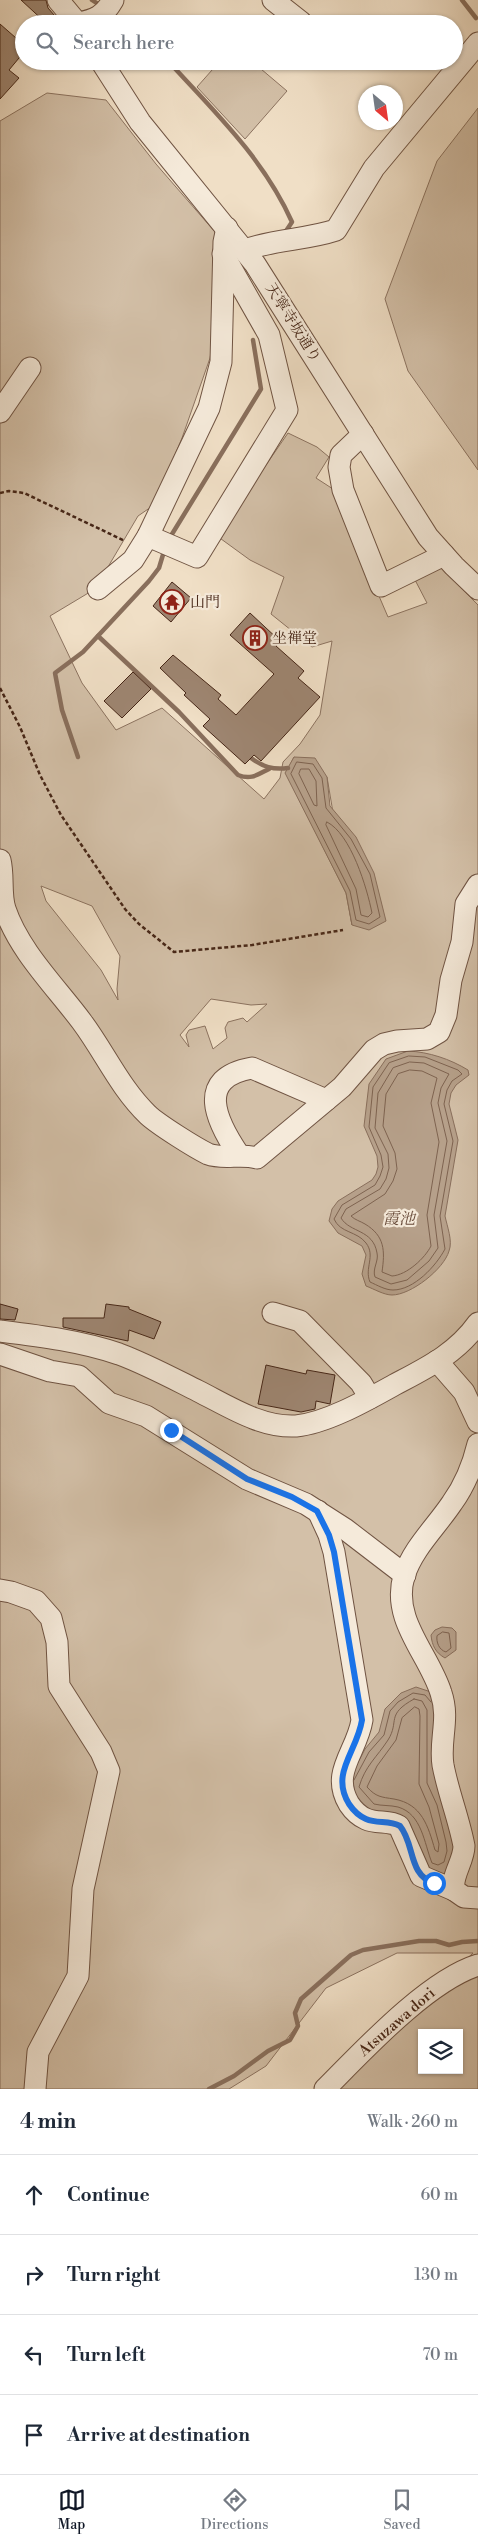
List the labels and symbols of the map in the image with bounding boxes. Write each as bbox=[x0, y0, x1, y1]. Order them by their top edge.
north arrow bbox=[358, 85, 403, 130]
street label: 天寧寺坂通り bbox=[261, 280, 325, 366]
temple icon: 山門 bbox=[159, 589, 185, 615]
place label: 山門 bbox=[190, 593, 220, 612]
building icon: 坐禅堂 bbox=[242, 625, 268, 651]
place label: 坐禅堂 bbox=[272, 629, 317, 648]
water label: 霞池 bbox=[383, 1209, 417, 1229]
route end bbox=[160, 1419, 183, 1442]
route start bbox=[423, 1872, 446, 1895]
street label: Atsuzawa dori bbox=[354, 1984, 439, 2061]

